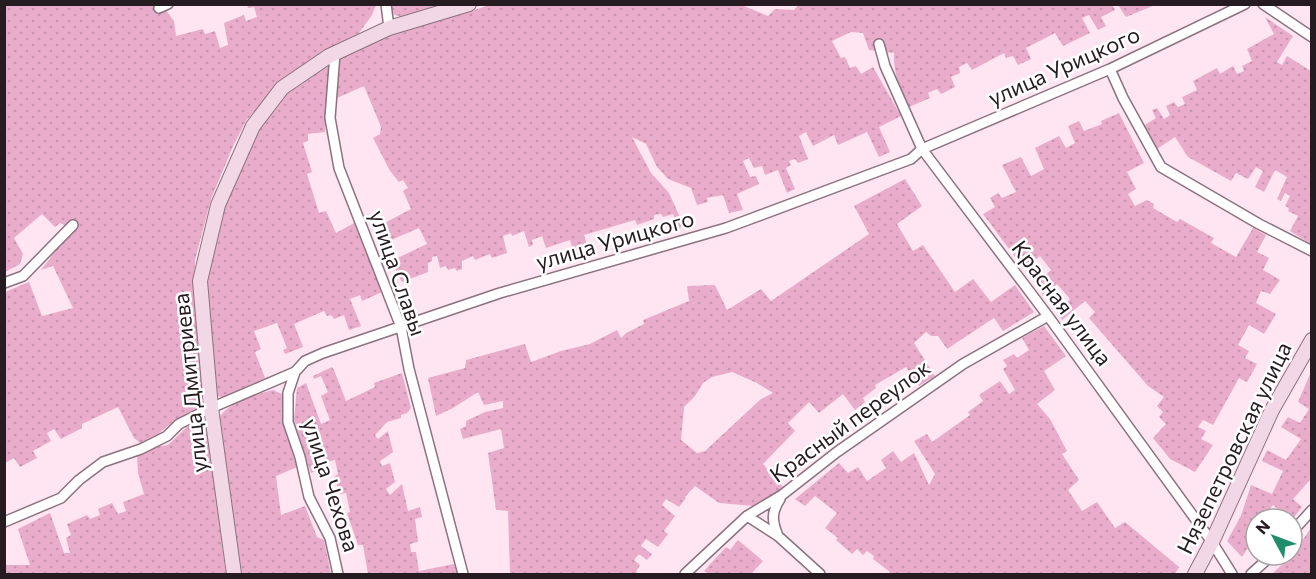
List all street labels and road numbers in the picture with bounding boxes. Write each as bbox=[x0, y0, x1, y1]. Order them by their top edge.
street label: улица Урицкого bbox=[984, 20, 1144, 111]
street label: улица Урицкого bbox=[533, 204, 697, 275]
street label: улица Славы bbox=[364, 206, 433, 339]
street label: Красная улица bbox=[1007, 235, 1118, 371]
street label: улица Дмитриева bbox=[167, 292, 212, 474]
street label: Нязепетровская улица bbox=[1170, 337, 1297, 558]
street label: Красный переулок bbox=[764, 353, 935, 488]
street label: улица Чехова bbox=[297, 415, 366, 555]

